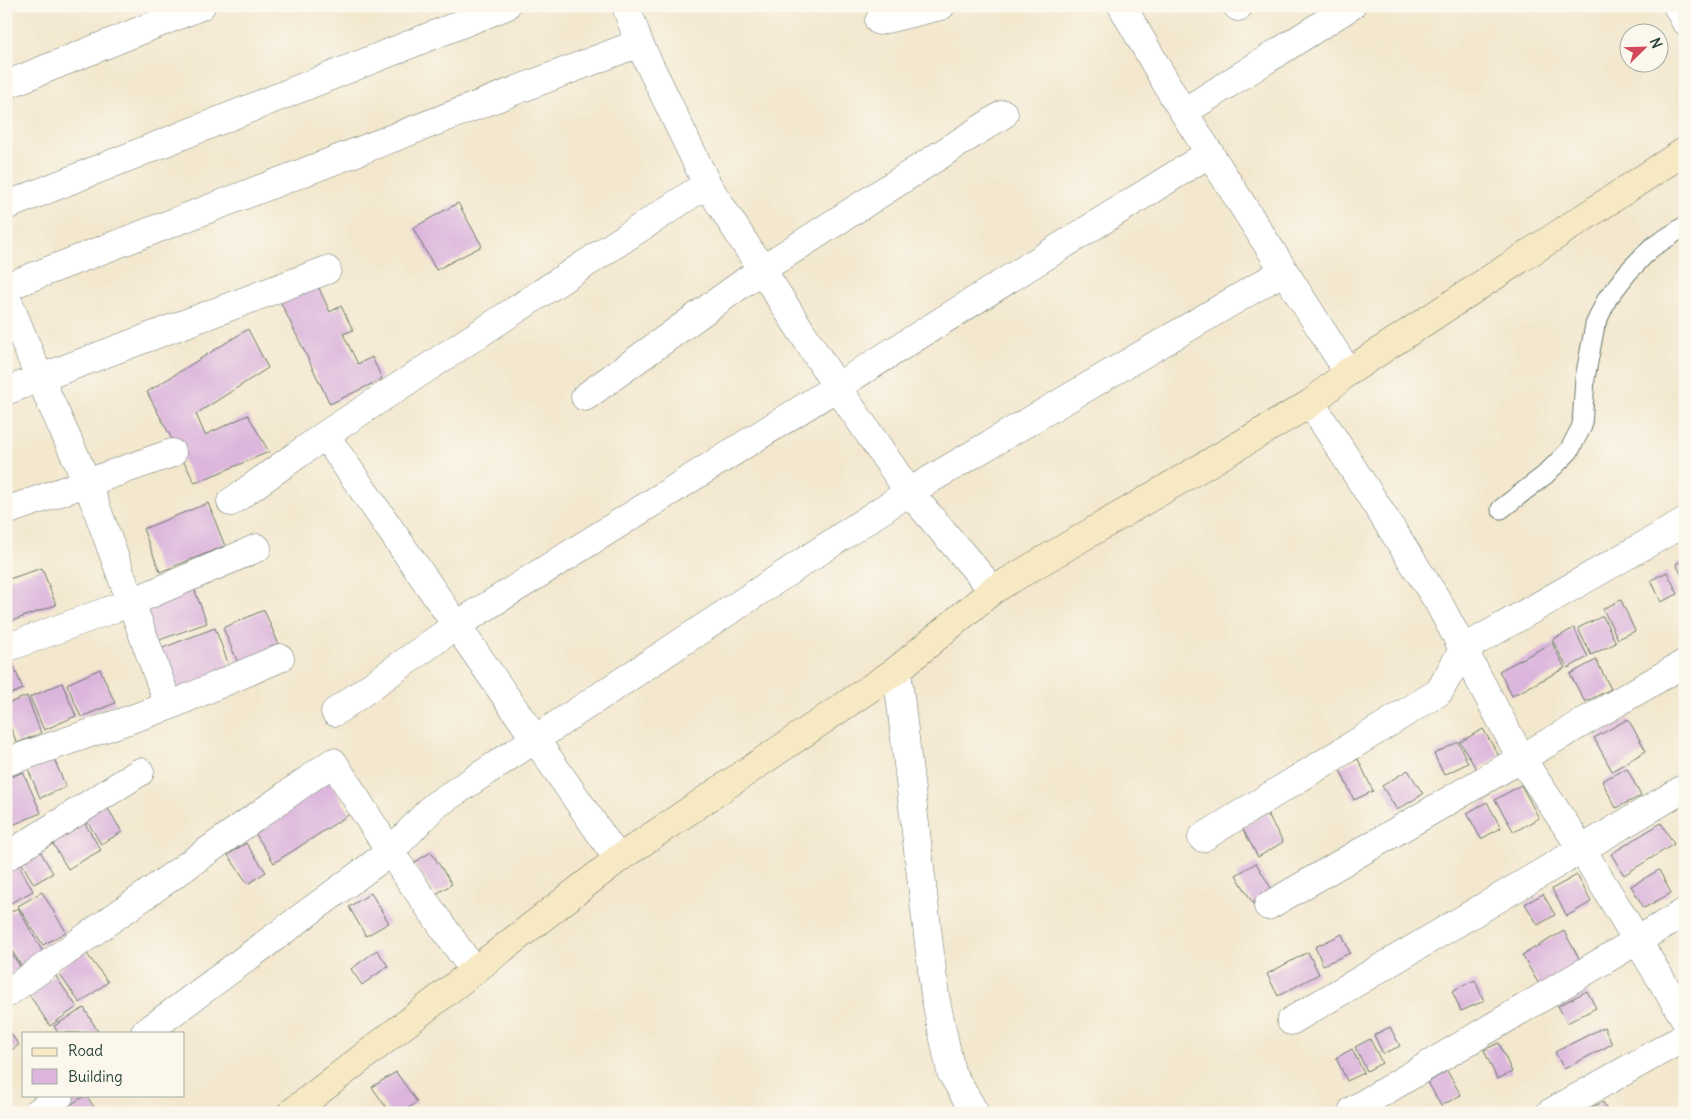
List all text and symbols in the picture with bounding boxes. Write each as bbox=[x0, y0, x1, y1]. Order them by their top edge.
north arrow bbox=[1618, 22, 1668, 72]
text: N bbox=[1646, 35, 1666, 51]
legend bbox=[22, 1032, 185, 1096]
text: Road bbox=[68, 1041, 103, 1060]
text: Building bbox=[68, 1067, 123, 1086]

